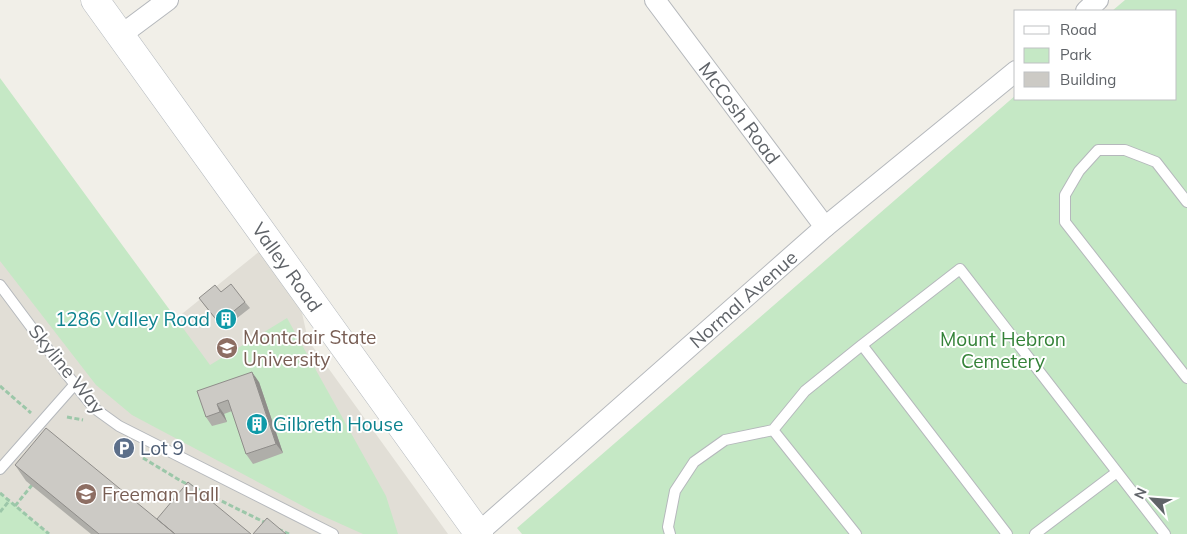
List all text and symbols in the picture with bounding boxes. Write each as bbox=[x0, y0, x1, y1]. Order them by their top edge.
legend bbox=[1014, 10, 1177, 100]
text: Road bbox=[1060, 20, 1097, 39]
text: Park bbox=[1060, 45, 1092, 64]
street label: McCosh Road bbox=[694, 57, 785, 169]
text: Building bbox=[1060, 70, 1116, 89]
street label: Valley Road bbox=[247, 218, 327, 317]
street label: Normal Avenue bbox=[684, 245, 802, 353]
place label: 1286 Valley Road bbox=[55, 307, 210, 331]
building icon: 1286 Valley Road bbox=[214, 307, 238, 331]
street label: Skyline Way bbox=[24, 319, 110, 419]
place label: Montclair State University bbox=[243, 325, 376, 371]
park label: Mount Hebron Cemetery bbox=[940, 327, 1066, 373]
school or university icon: Montclair State University bbox=[215, 336, 239, 360]
building icon: Gilbreth House bbox=[245, 412, 269, 436]
place label: Gilbreth House bbox=[273, 412, 403, 436]
parking icon: Lot 9 bbox=[112, 436, 136, 460]
place label: Lot 9 bbox=[140, 436, 184, 460]
north arrow bbox=[1127, 474, 1177, 524]
school or university icon: Freeman Hall bbox=[74, 482, 98, 506]
place label: Freeman Hall bbox=[102, 482, 219, 506]
text: N bbox=[1130, 485, 1151, 502]

